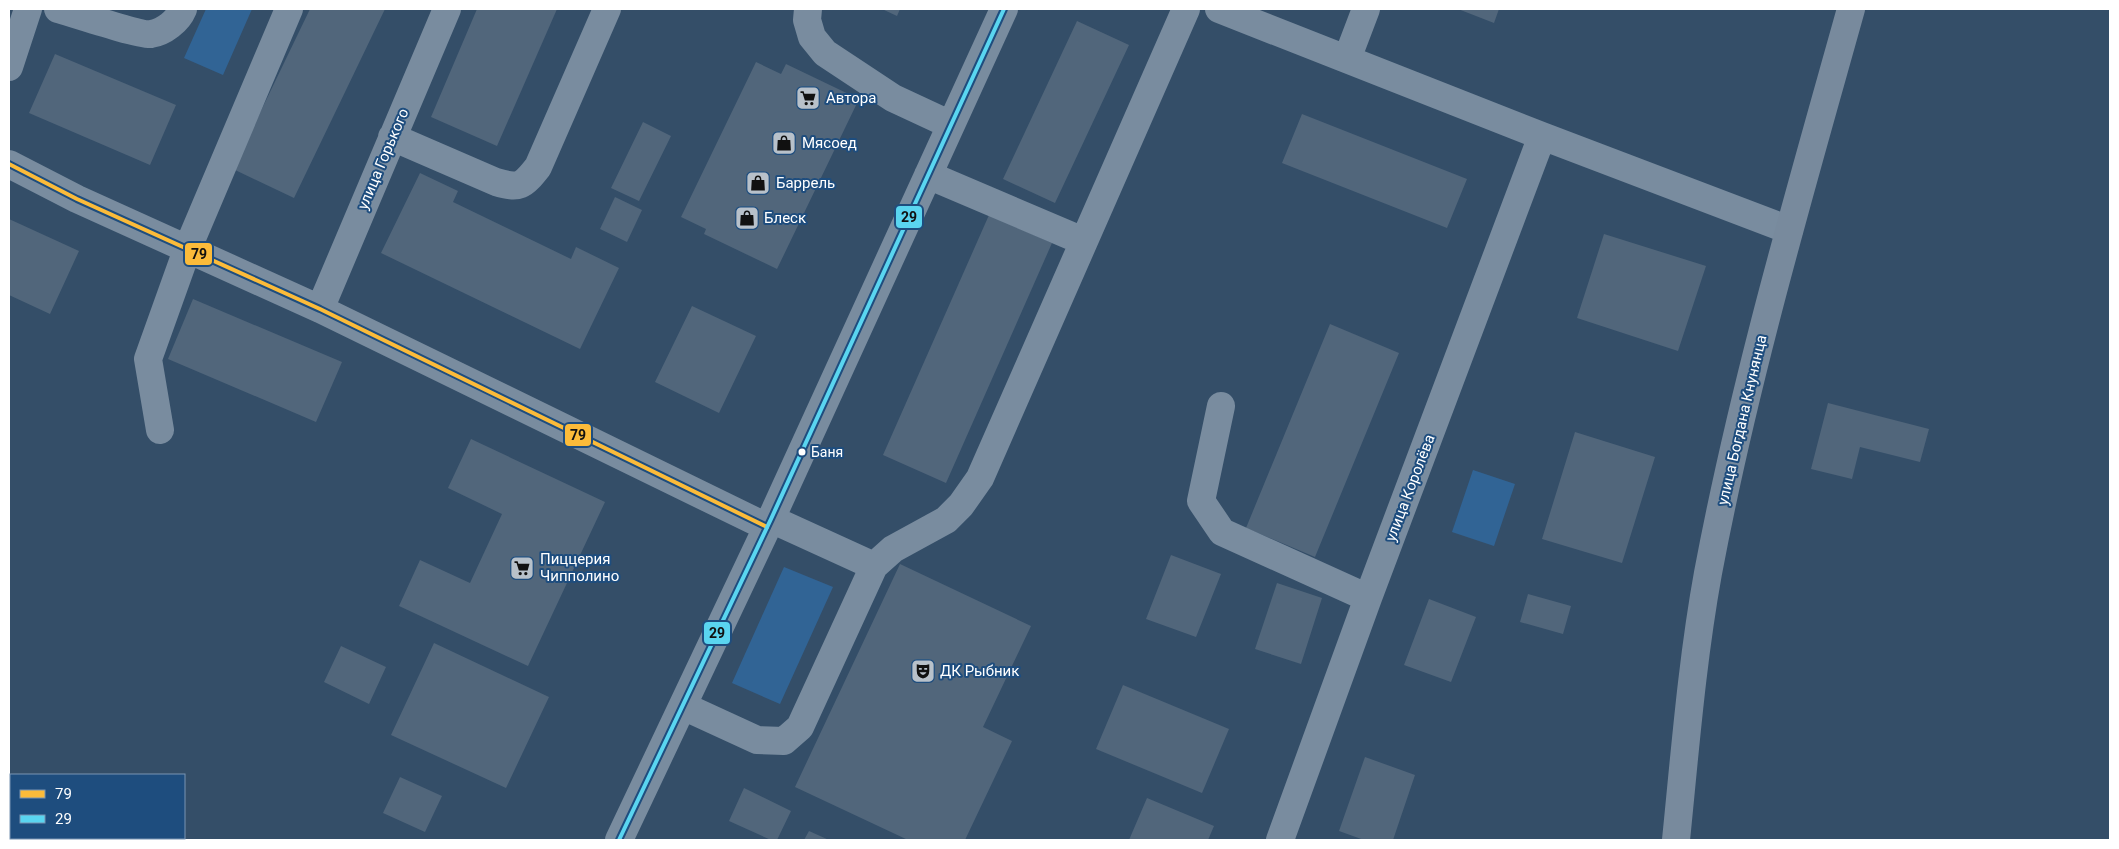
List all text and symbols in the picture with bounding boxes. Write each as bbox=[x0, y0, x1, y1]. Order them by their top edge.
supermarket icon: Автора bbox=[795, 85, 821, 111]
place label: Автора bbox=[826, 89, 876, 107]
street label: улица Горького bbox=[354, 106, 412, 212]
shop icon: Мясоед bbox=[771, 130, 797, 156]
place label: Мясоед bbox=[802, 134, 857, 152]
shop icon: Баррель bbox=[745, 170, 771, 196]
place label: Баррель bbox=[776, 174, 835, 192]
shop icon: Блеск bbox=[734, 205, 760, 231]
line badge: 29 bbox=[895, 205, 923, 229]
place label: Блеск bbox=[764, 209, 806, 227]
text: 29 bbox=[901, 209, 917, 225]
line badge: 79 bbox=[184, 242, 213, 266]
text: 79 bbox=[191, 246, 207, 262]
street label: улица Богдана Кнунянца bbox=[1714, 333, 1770, 507]
line badge: 79 bbox=[564, 423, 592, 447]
text: 79 bbox=[570, 427, 586, 443]
street label: улица Королёва bbox=[1381, 432, 1439, 544]
place label: Баня bbox=[811, 444, 843, 460]
marker: Баня bbox=[797, 447, 807, 457]
place label: Пиццерия Чипполино bbox=[540, 550, 619, 585]
supermarket icon: Пиццерия Чипполино bbox=[509, 555, 535, 581]
line badge: 29 bbox=[703, 621, 731, 645]
text: 29 bbox=[709, 625, 725, 641]
theatre icon: ДК Рыбник bbox=[910, 658, 936, 684]
place label: ДК Рыбник bbox=[940, 662, 1019, 680]
legend bbox=[10, 774, 185, 839]
text: 79 bbox=[55, 785, 72, 803]
text: 29 bbox=[55, 810, 72, 828]

